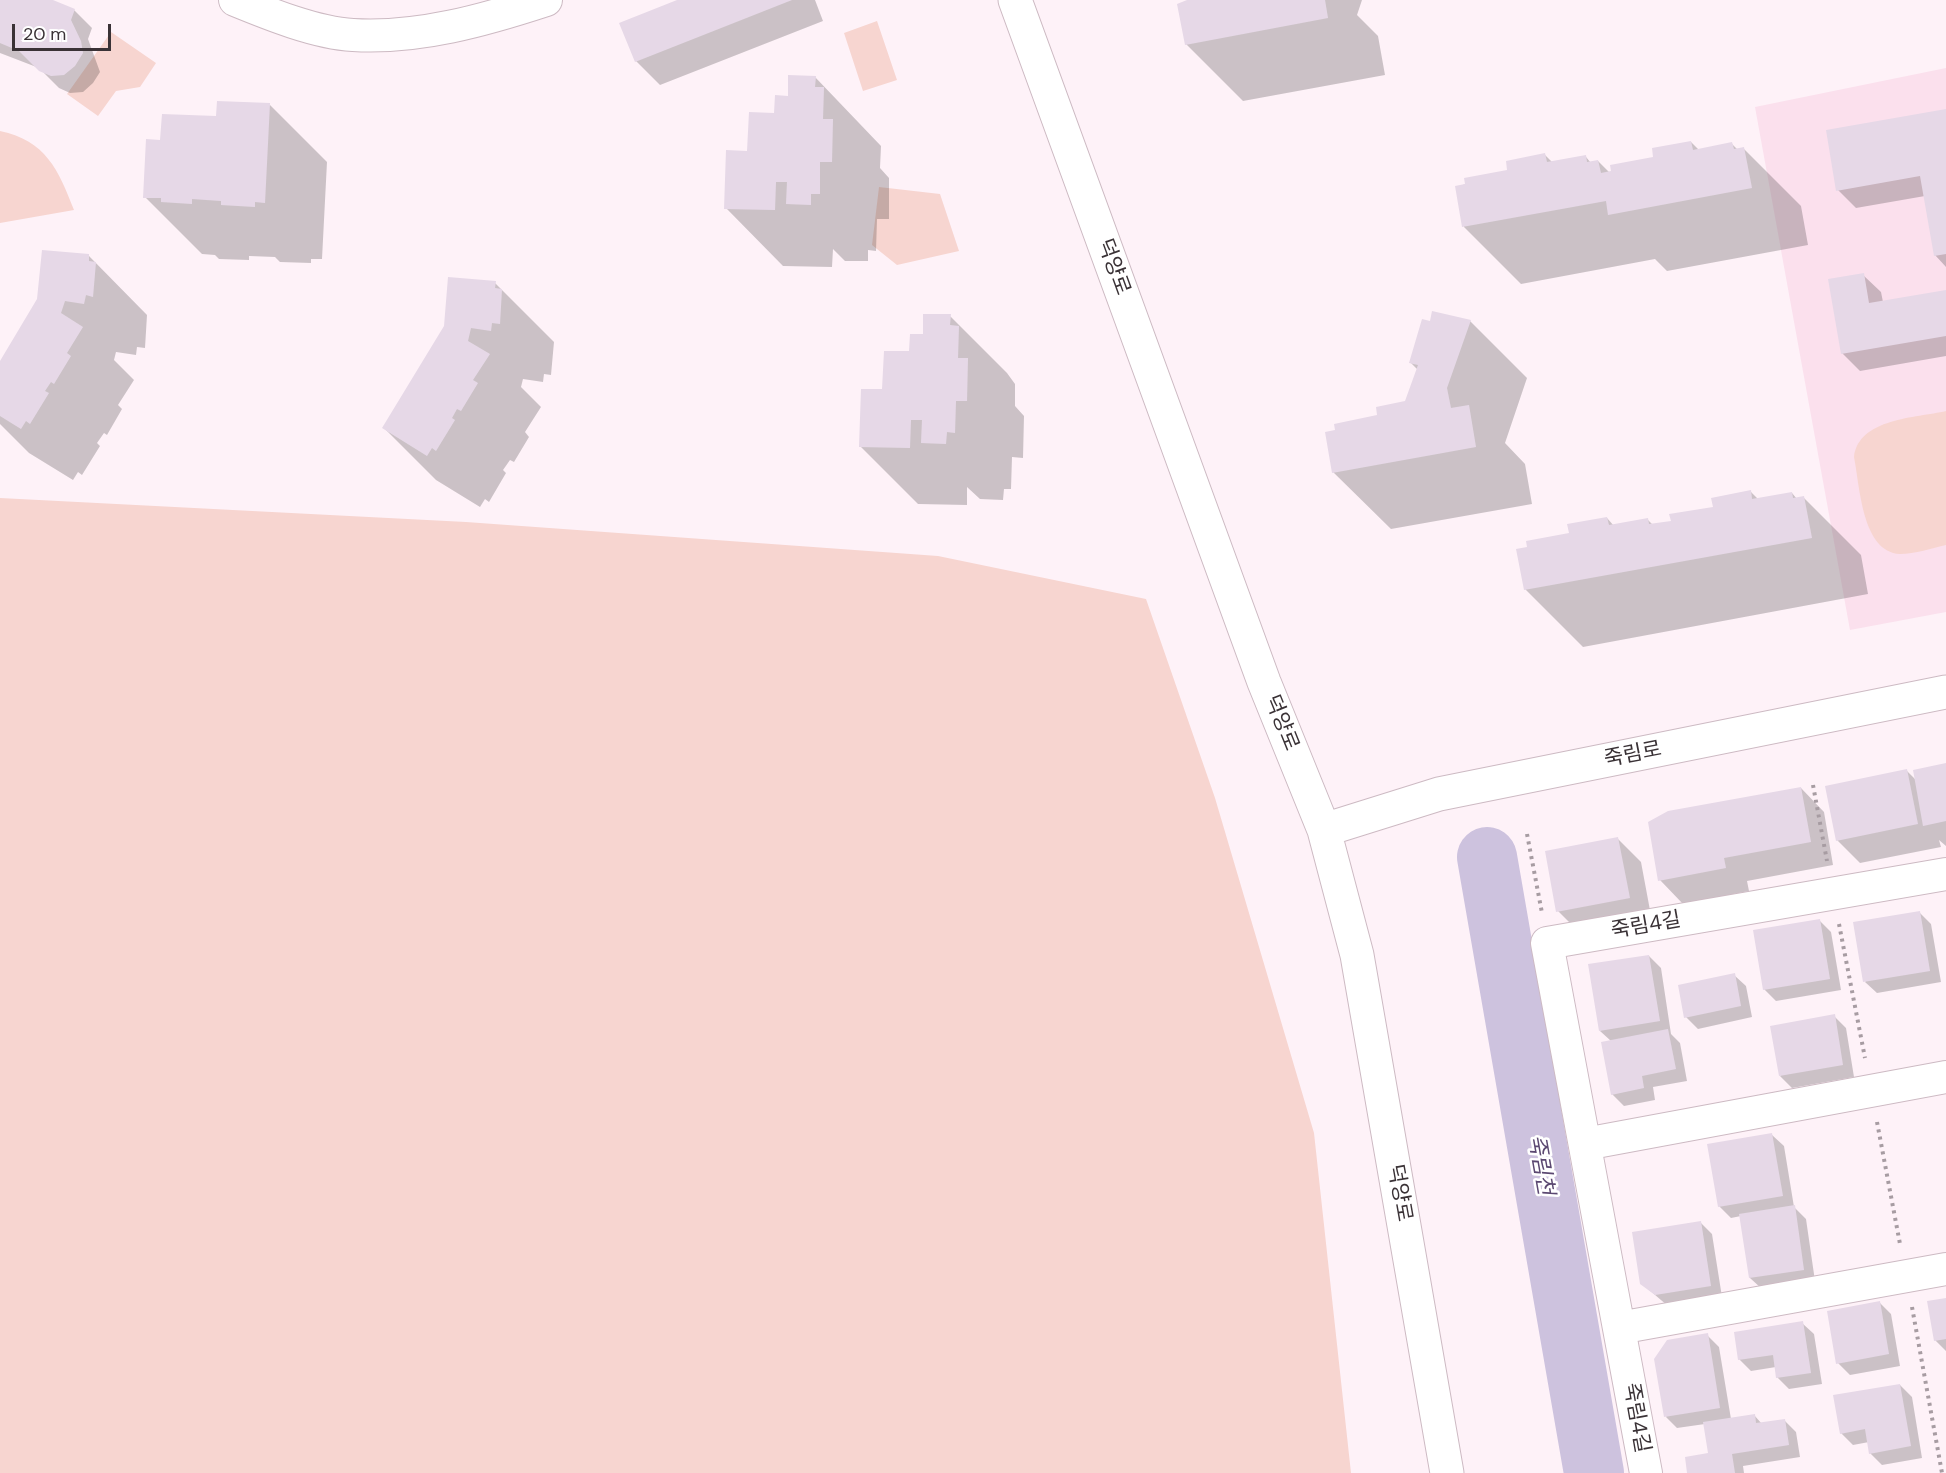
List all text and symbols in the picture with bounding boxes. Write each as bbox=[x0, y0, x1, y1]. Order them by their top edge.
scale bar bbox=[15, 12, 114, 50]
text: 20 m bbox=[23, 22, 66, 46]
street label: 덕양로 bbox=[1091, 235, 1135, 299]
street label: 덕양로 bbox=[1258, 691, 1304, 755]
street label: 죽림로 bbox=[1602, 737, 1664, 773]
street label: 죽림4길 bbox=[1609, 907, 1683, 945]
water label: 죽림천 bbox=[1522, 1133, 1558, 1197]
street label: 덕양로 bbox=[1382, 1162, 1416, 1224]
street label: 죽림4길 bbox=[1617, 1381, 1655, 1455]

